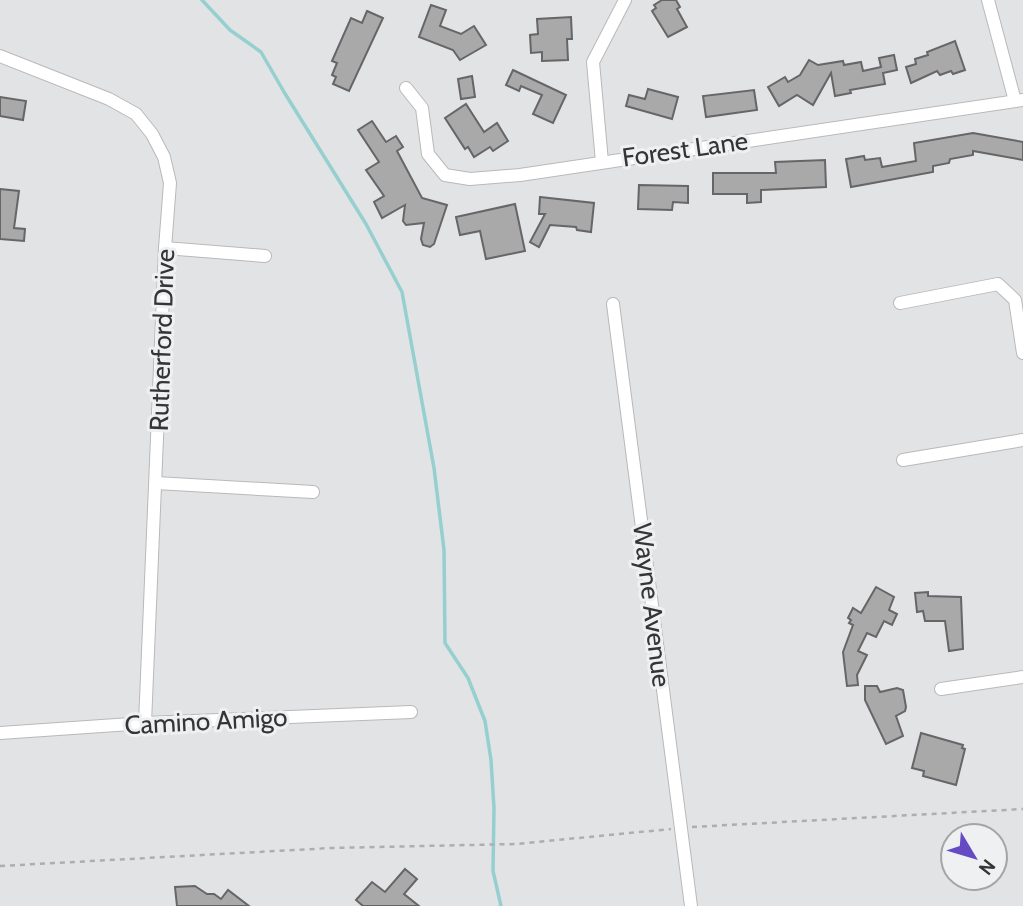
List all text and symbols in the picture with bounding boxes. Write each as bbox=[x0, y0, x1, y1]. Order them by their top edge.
street label: Forest Lane bbox=[620, 124, 750, 174]
street label: Rutherford Drive bbox=[143, 248, 181, 432]
street label: Wayne Avenue bbox=[626, 521, 678, 689]
street label: Camino Amigo bbox=[124, 701, 288, 741]
north arrow bbox=[939, 822, 1009, 892]
text: N bbox=[974, 855, 1000, 880]

